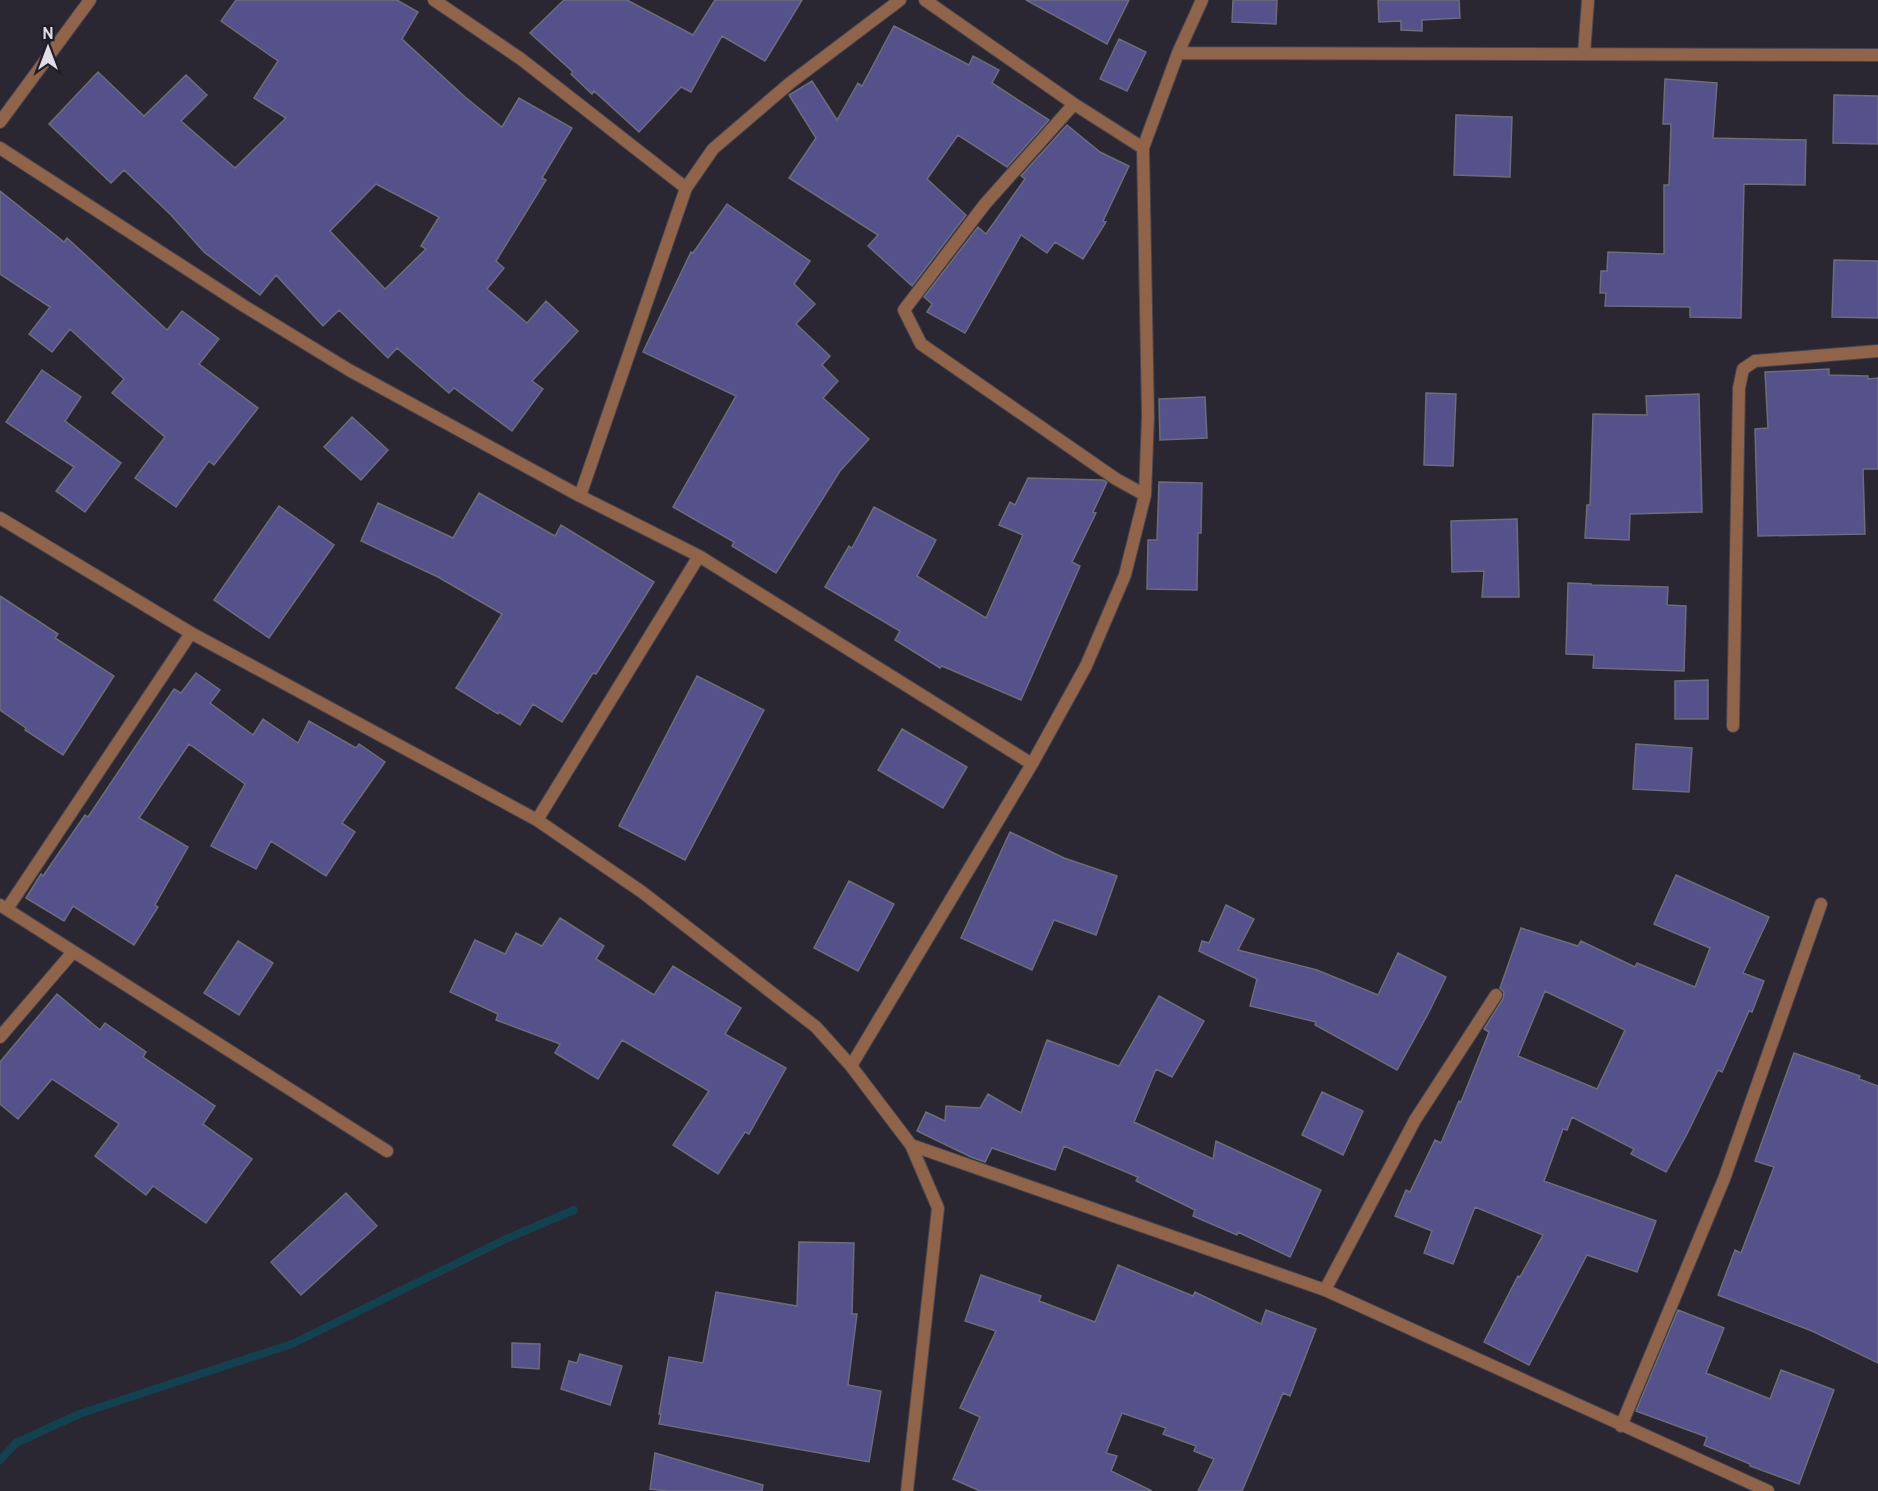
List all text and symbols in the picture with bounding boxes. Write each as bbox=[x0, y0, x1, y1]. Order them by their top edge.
north arrow bbox=[18, 18, 78, 78]
text: N bbox=[42, 25, 54, 45]

